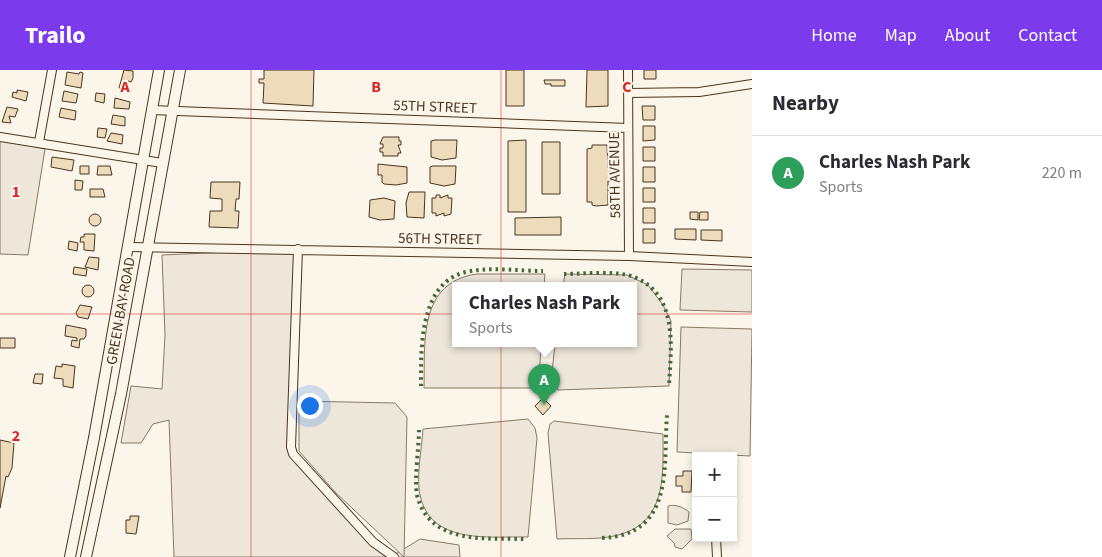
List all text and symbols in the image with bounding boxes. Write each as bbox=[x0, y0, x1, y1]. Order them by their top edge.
text: Trailo bbox=[25, 18, 86, 53]
text: Home bbox=[811, 23, 857, 48]
text: Map bbox=[885, 23, 917, 48]
text: About bbox=[945, 23, 990, 48]
text: Contact bbox=[1018, 23, 1077, 48]
text: A bbox=[119, 76, 130, 98]
text: B bbox=[371, 76, 381, 98]
text: C bbox=[622, 76, 632, 98]
text: Nearby bbox=[772, 88, 839, 118]
street label: 55TH STREET bbox=[393, 95, 477, 119]
street label: 58TH AVENUE bbox=[604, 131, 626, 218]
text: Charles Nash Park bbox=[819, 149, 970, 176]
text: A bbox=[783, 162, 793, 184]
text: 220 m bbox=[1042, 162, 1082, 184]
text: Sports bbox=[819, 176, 863, 198]
text: 1 bbox=[12, 181, 20, 203]
street label: 56TH STREET bbox=[398, 228, 482, 250]
street label: GREEN BAY ROAD bbox=[101, 256, 141, 366]
popup bbox=[452, 282, 637, 347]
text: Charles Nash Park bbox=[469, 290, 620, 317]
text: Sports bbox=[469, 317, 512, 339]
pin: A bbox=[528, 364, 560, 405]
your location bbox=[297, 393, 323, 419]
text: 2 bbox=[12, 425, 20, 447]
map controls bbox=[692, 452, 737, 542]
button: + bbox=[692, 452, 737, 497]
button: − bbox=[692, 497, 737, 542]

